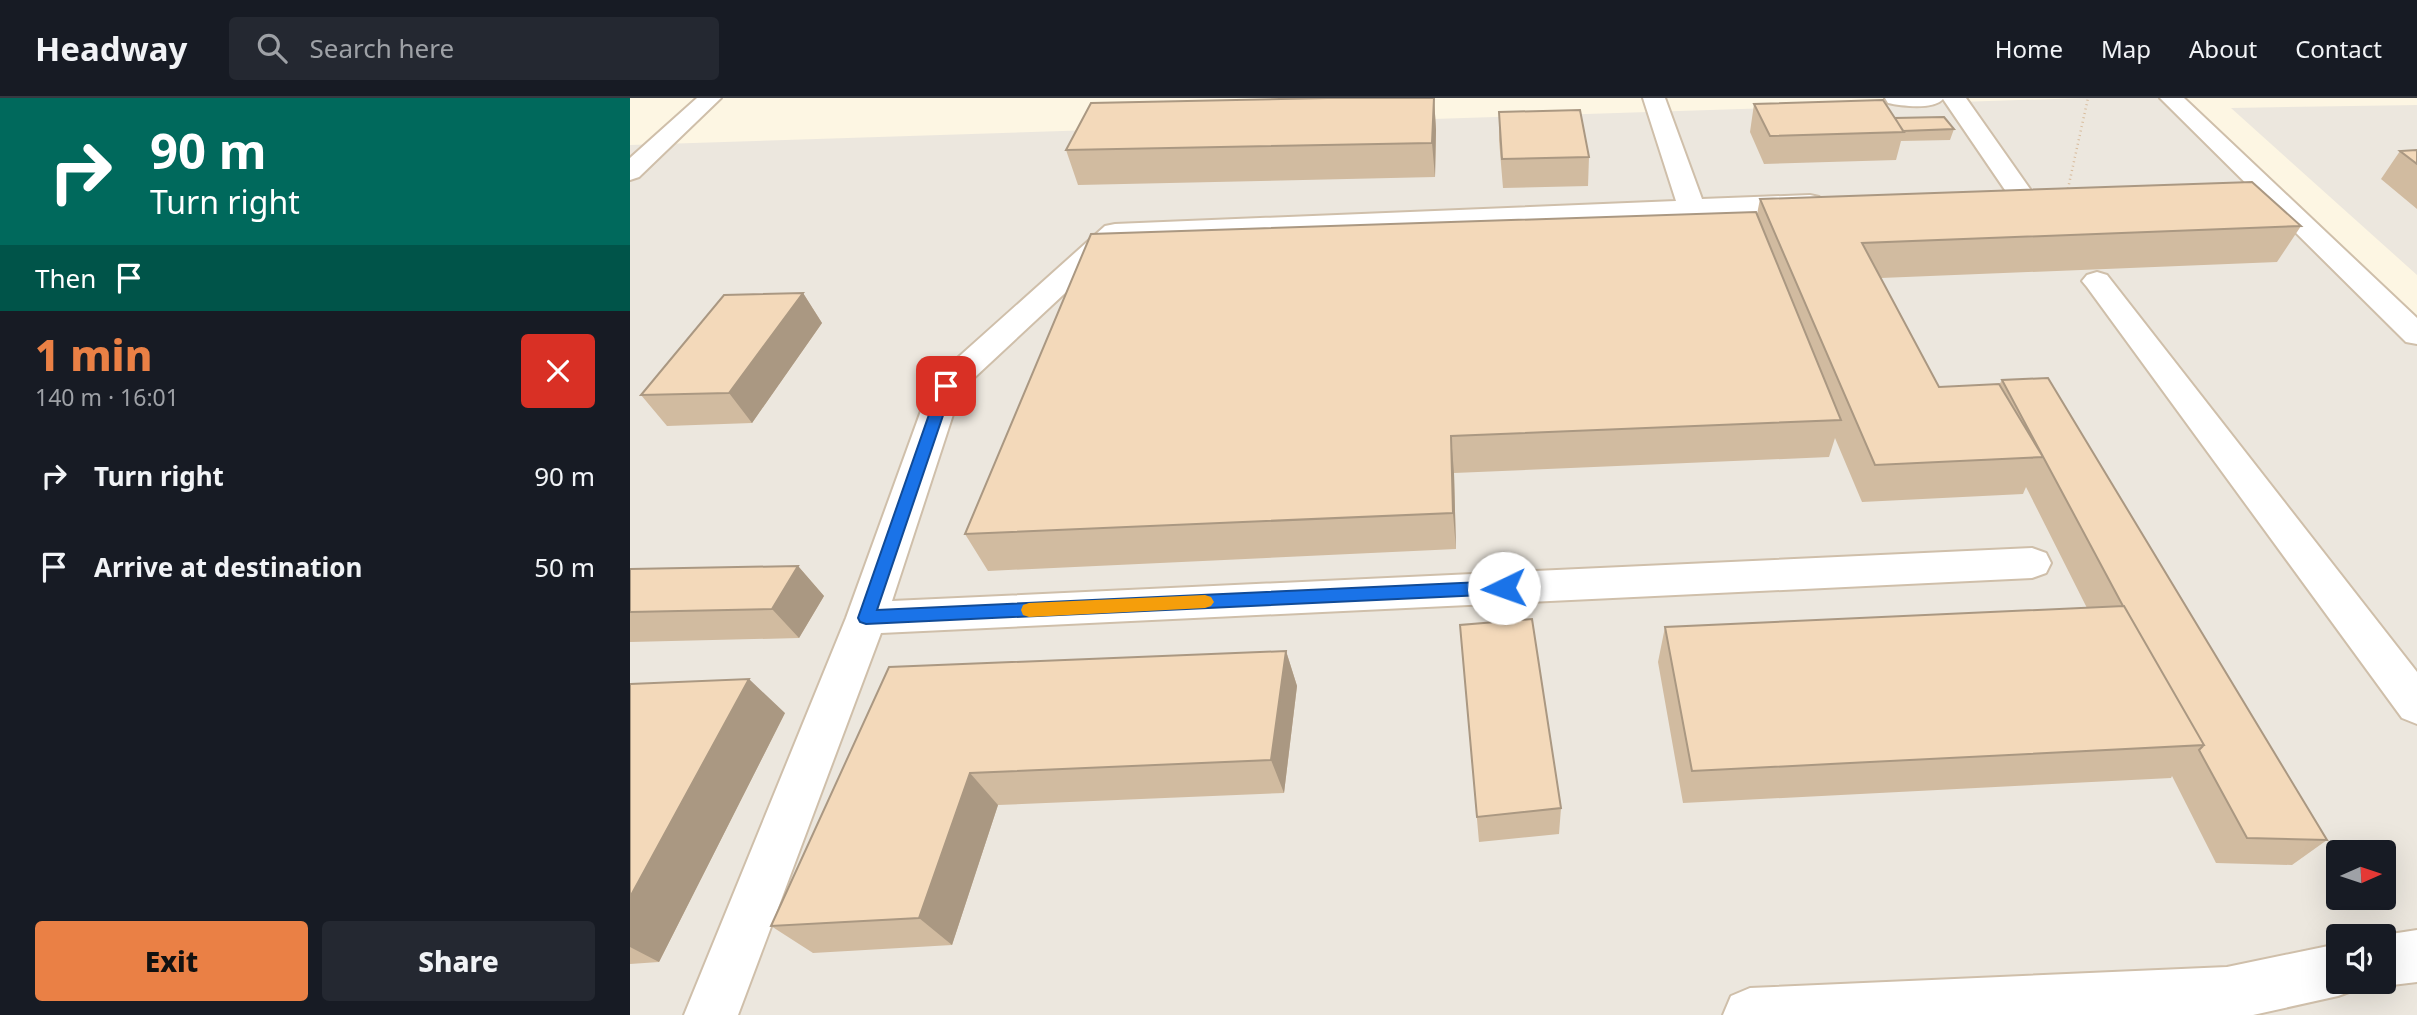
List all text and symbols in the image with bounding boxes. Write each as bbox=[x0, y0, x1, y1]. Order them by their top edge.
search box bbox=[229, 17, 719, 80]
text: Headway bbox=[35, 26, 187, 71]
icon: search bbox=[253, 29, 291, 67]
text: Search here bbox=[309, 30, 454, 66]
text: Home bbox=[1995, 32, 2063, 65]
text: Map bbox=[2101, 32, 2151, 65]
text: About bbox=[2189, 32, 2257, 65]
text: Contact bbox=[2295, 32, 2382, 65]
text: 90 m bbox=[150, 117, 267, 183]
icon: right bbox=[35, 126, 126, 217]
text: Turn right bbox=[150, 180, 300, 223]
icon: arrive bbox=[110, 259, 148, 297]
text: Then bbox=[35, 260, 96, 296]
text: 1 min bbox=[35, 326, 152, 383]
button: close bbox=[521, 334, 595, 408]
pin bbox=[916, 356, 976, 416]
icon: arrive bbox=[927, 367, 965, 405]
text: 140 m · 16:01 bbox=[35, 381, 179, 413]
icon: right bbox=[35, 457, 73, 495]
text: Turn right bbox=[94, 458, 224, 494]
text: 90 m bbox=[534, 458, 595, 494]
icon: arrive bbox=[35, 548, 73, 586]
text: Arrive at destination bbox=[94, 549, 363, 585]
text: 50 m bbox=[534, 549, 595, 585]
position arrow bbox=[1467, 551, 1541, 625]
north arrow bbox=[2326, 840, 2396, 910]
map controls bbox=[2326, 840, 2396, 994]
button: Exit bbox=[35, 921, 308, 1001]
button: Share bbox=[322, 921, 595, 1001]
button: sound bbox=[2326, 924, 2396, 994]

